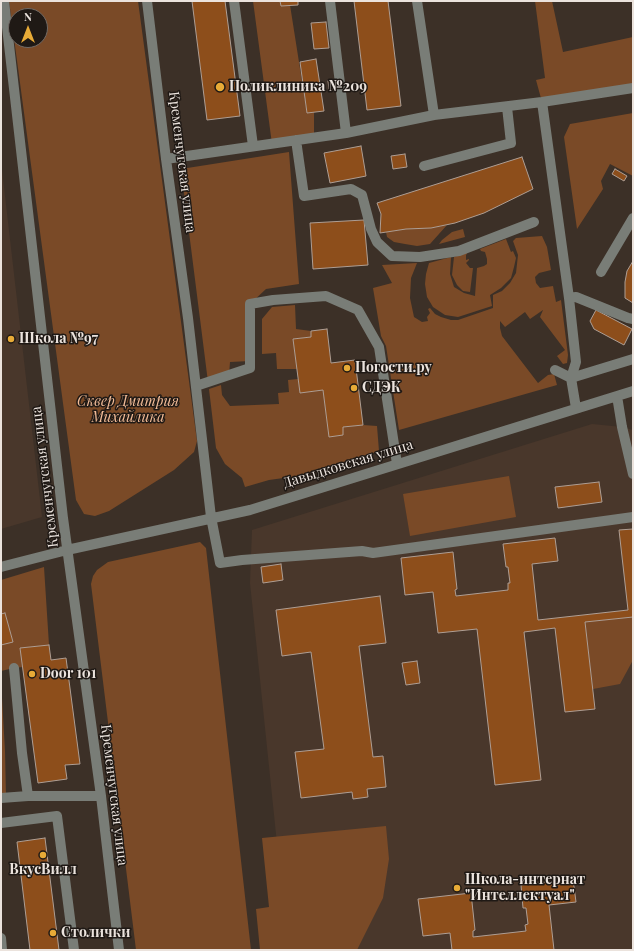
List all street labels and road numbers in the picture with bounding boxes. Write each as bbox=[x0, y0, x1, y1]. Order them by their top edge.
street label: Кременчугская улица bbox=[165, 90, 199, 234]
street label: Кременчугская улица bbox=[28, 405, 62, 549]
street label: Давыдковская улица bbox=[281, 436, 415, 492]
street label: Кременчугская улица bbox=[97, 723, 131, 867]

